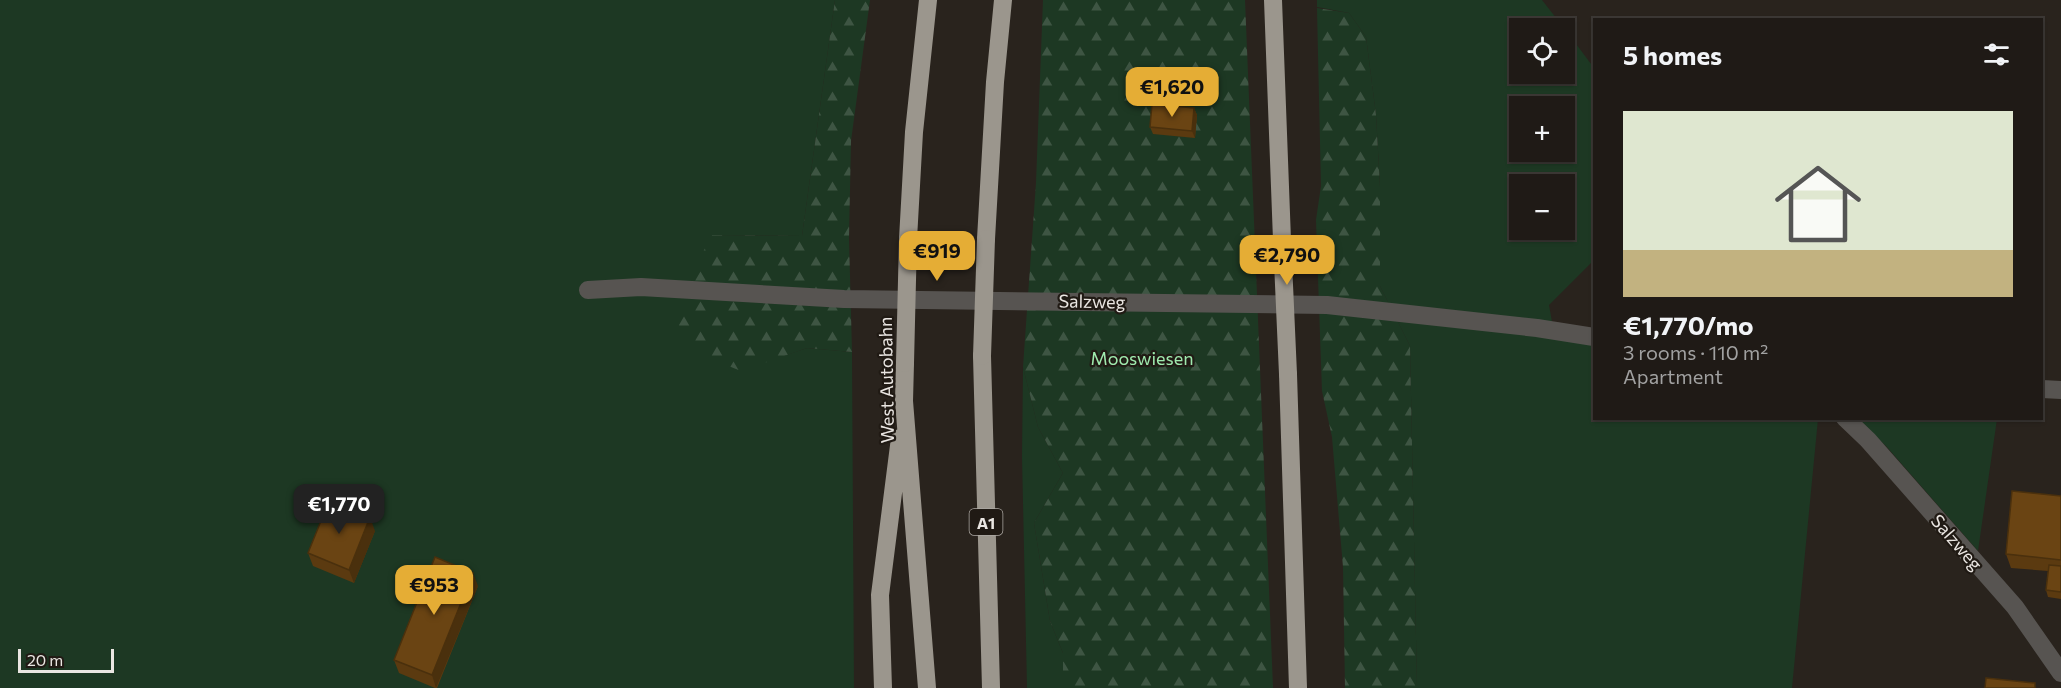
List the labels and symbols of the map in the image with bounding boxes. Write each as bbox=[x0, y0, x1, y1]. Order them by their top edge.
pin: €1,620 bbox=[1123, 67, 1221, 118]
pin: €919 bbox=[901, 231, 973, 282]
pin: €2,790 bbox=[1238, 235, 1336, 286]
street label: Salzweg bbox=[1058, 289, 1126, 313]
street label: West Autobahn bbox=[874, 317, 898, 443]
park label: Mooswiesen bbox=[1090, 347, 1194, 369]
pin: €1,770 bbox=[290, 484, 388, 535]
road number: A1 bbox=[970, 509, 1002, 535]
street label: Salzweg bbox=[1927, 510, 1987, 575]
pin: €953 bbox=[398, 565, 470, 616]
scale bar bbox=[18, 646, 114, 674]

